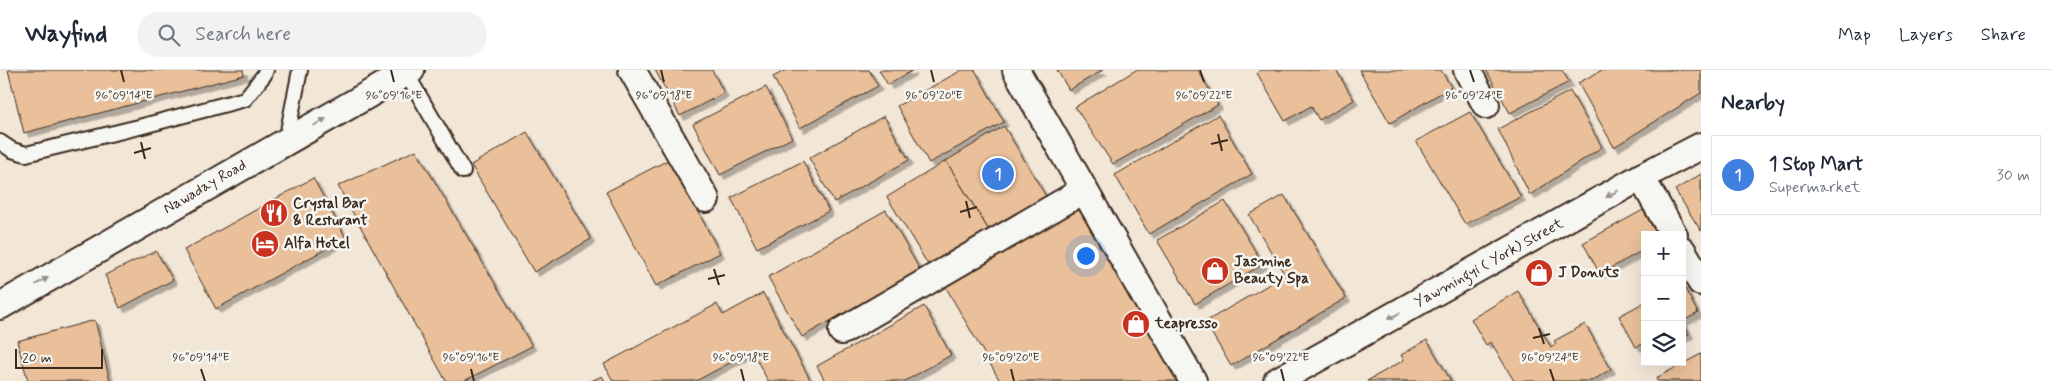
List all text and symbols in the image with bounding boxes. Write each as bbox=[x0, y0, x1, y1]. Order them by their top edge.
search box bbox=[137, 12, 487, 57]
text: Wayfind bbox=[25, 19, 107, 50]
icon: search bbox=[155, 21, 183, 49]
text: Search here bbox=[195, 22, 291, 47]
text: Map bbox=[1838, 23, 1871, 47]
text: Layers bbox=[1899, 23, 1953, 47]
text: Share bbox=[1981, 23, 2026, 47]
text: 96°09'14"E bbox=[95, 88, 153, 104]
text: 96°09'16"E bbox=[366, 88, 422, 104]
text: 96°09'18"E bbox=[636, 88, 692, 104]
text: 96°09'20"E bbox=[905, 88, 963, 104]
text: 96°09'22"E bbox=[1176, 88, 1232, 104]
text: 96°09'24"E bbox=[1445, 88, 1503, 104]
text: Nearby bbox=[1721, 89, 1785, 117]
one-way arrow bbox=[313, 117, 326, 126]
text: 1 Stop Mart bbox=[1769, 152, 1863, 177]
street label: Nawaday Road bbox=[160, 155, 250, 219]
pin: 1 bbox=[982, 155, 1014, 193]
text: 1 bbox=[1734, 165, 1742, 186]
text: 30 m bbox=[1997, 165, 2030, 186]
text: Supermarket bbox=[1769, 177, 1860, 198]
one-way arrow bbox=[1605, 189, 1618, 198]
place label: Crystal Bar & Resturant bbox=[293, 194, 368, 231]
restaurant icon: Crystal Bar & Resturant bbox=[259, 198, 289, 228]
street label: Yawmingyi ( York) Street bbox=[1411, 214, 1568, 313]
hotel icon: Alfa Hotel bbox=[250, 229, 280, 259]
map controls bbox=[1641, 231, 1686, 366]
button: + bbox=[1641, 231, 1686, 276]
place label: Alfa Hotel bbox=[284, 234, 350, 254]
your location bbox=[1073, 243, 1099, 269]
place label: Jasmine Beauty Spa bbox=[1234, 252, 1309, 289]
shop icon: Jasmine Beauty Spa bbox=[1200, 256, 1230, 286]
shop icon: J Donuts bbox=[1524, 258, 1554, 288]
place label: J Donuts bbox=[1558, 263, 1619, 283]
button: − bbox=[1641, 276, 1686, 321]
one-way arrow bbox=[36, 277, 49, 286]
shop icon: teapresso bbox=[1121, 309, 1151, 339]
one-way arrow bbox=[1387, 311, 1400, 320]
place label: teapresso bbox=[1154, 314, 1218, 334]
button: layers bbox=[1641, 321, 1686, 366]
scale bar bbox=[15, 346, 102, 369]
text: 20 m bbox=[22, 349, 52, 367]
text: 96°09'14"E bbox=[172, 350, 230, 366]
text: 96°09'16"E bbox=[443, 350, 499, 366]
text: 96°09'18"E bbox=[713, 350, 769, 366]
text: 96°09'20"E bbox=[982, 350, 1040, 366]
text: 96°09'22"E bbox=[1253, 350, 1309, 366]
text: 96°09'24"E bbox=[1521, 350, 1579, 366]

